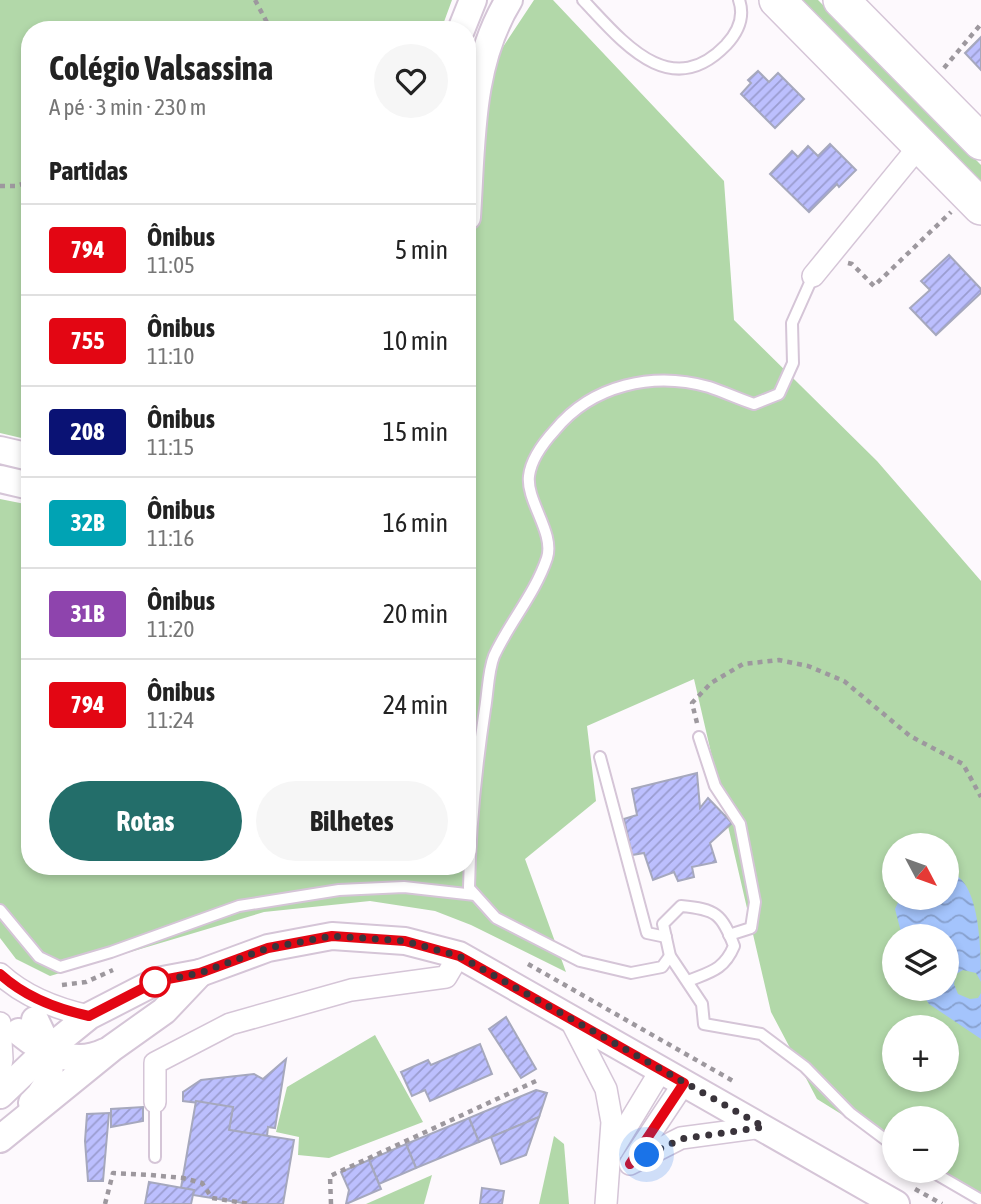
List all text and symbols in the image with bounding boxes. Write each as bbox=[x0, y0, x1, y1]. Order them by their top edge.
button: heart bbox=[374, 44, 448, 118]
text: Colégio Valsassina bbox=[49, 49, 273, 87]
text: A pé · 3 min · 230 m bbox=[49, 94, 206, 120]
text: Partidas bbox=[49, 156, 128, 186]
text: Ônibus bbox=[147, 222, 215, 252]
text: 5 min bbox=[395, 235, 448, 265]
text: 794 bbox=[71, 236, 104, 263]
text: 11:05 bbox=[147, 252, 195, 278]
text: Ônibus bbox=[147, 313, 215, 343]
text: 10 min bbox=[383, 326, 448, 356]
text: 755 bbox=[71, 327, 104, 354]
text: 11:10 bbox=[147, 343, 194, 369]
text: Ônibus bbox=[147, 404, 215, 434]
text: 15 min bbox=[383, 417, 448, 447]
text: 208 bbox=[71, 418, 104, 445]
text: 11:15 bbox=[147, 434, 194, 460]
text: Ônibus bbox=[147, 495, 215, 525]
text: 16 min bbox=[383, 508, 448, 538]
text: 32B bbox=[71, 509, 104, 536]
text: 11:16 bbox=[147, 525, 194, 551]
text: Ônibus bbox=[147, 586, 215, 616]
text: 20 min bbox=[383, 599, 448, 629]
text: 31B bbox=[71, 600, 104, 627]
text: 11:20 bbox=[147, 616, 194, 642]
text: Ônibus bbox=[147, 677, 215, 707]
text: 24 min bbox=[383, 690, 448, 720]
text: 794 bbox=[71, 691, 104, 718]
text: 11:24 bbox=[147, 707, 194, 733]
button: Rotas bbox=[49, 781, 242, 861]
button: Bilhetes bbox=[256, 781, 448, 861]
north arrow bbox=[882, 833, 959, 910]
map controls bbox=[882, 833, 959, 1183]
button: layers bbox=[882, 924, 959, 1001]
unlabelled marker bbox=[140, 967, 170, 997]
button: + bbox=[882, 1015, 959, 1092]
button: − bbox=[882, 1106, 959, 1183]
your location bbox=[629, 1137, 664, 1172]

